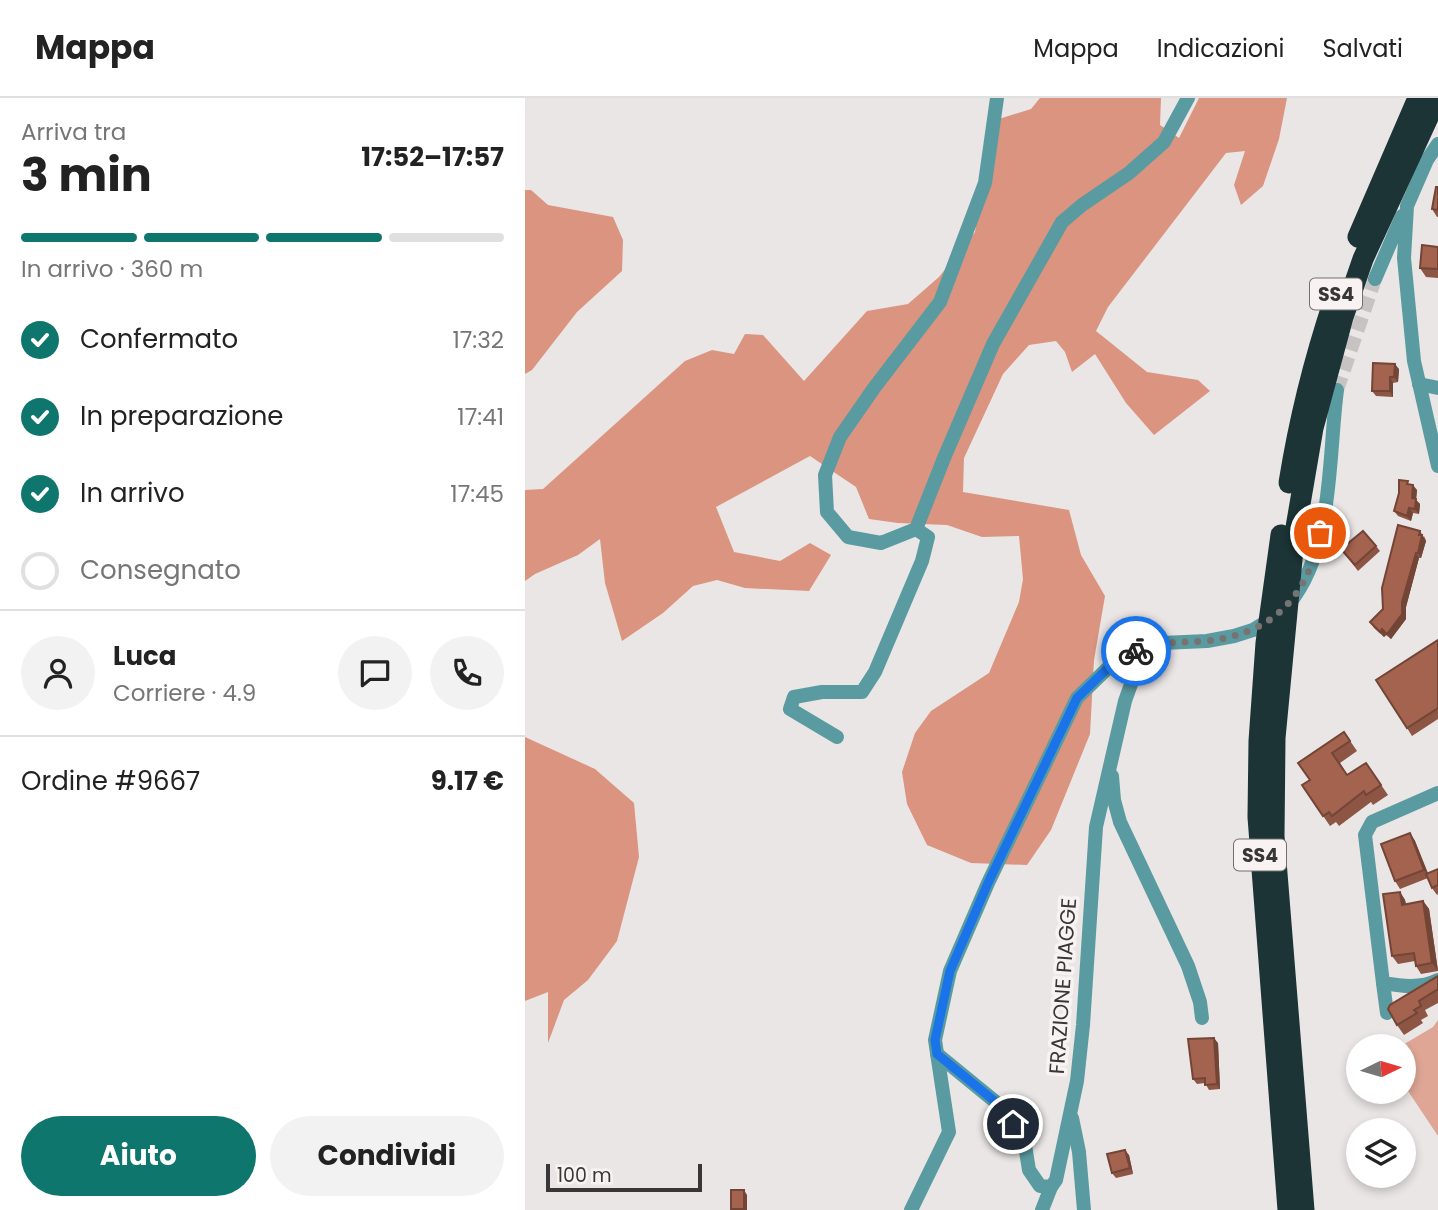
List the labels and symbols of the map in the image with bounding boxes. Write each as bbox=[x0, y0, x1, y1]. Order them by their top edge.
road number: SS4 bbox=[1310, 278, 1362, 310]
pin bbox=[1290, 503, 1350, 563]
courier bbox=[1101, 616, 1171, 686]
road number: SS4 bbox=[1234, 840, 1286, 870]
street label: FRAZIONE PIAGGE bbox=[1042, 897, 1083, 1075]
north arrow bbox=[1346, 1034, 1416, 1104]
pin bbox=[983, 1094, 1043, 1154]
scale bar bbox=[546, 1161, 702, 1193]

